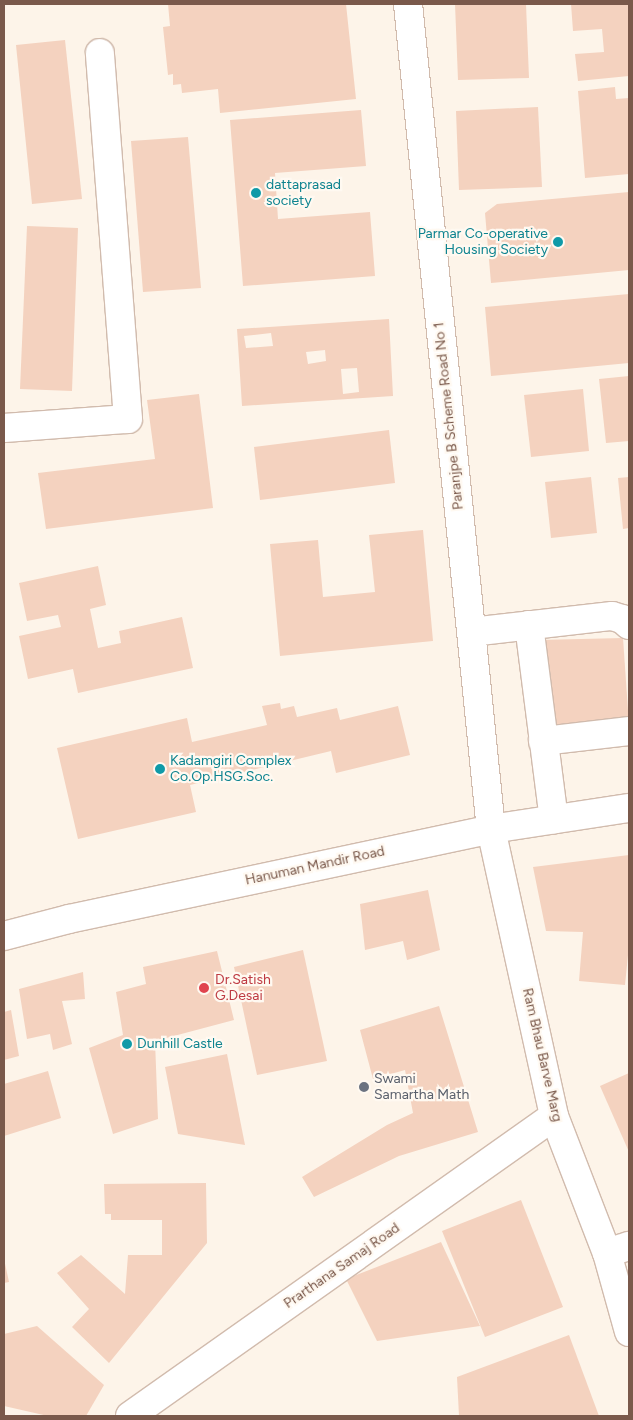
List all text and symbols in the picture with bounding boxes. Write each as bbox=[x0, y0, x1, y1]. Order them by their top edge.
place label: dattaprasad society bbox=[266, 177, 341, 210]
marker: dattaprasad society bbox=[250, 187, 262, 199]
place label: Parmar Co-operative Housing Society bbox=[418, 226, 548, 258]
marker: Parmar Co-operative Housing Society bbox=[552, 236, 564, 248]
street label: Paranjpe B Scheme Road No 1 bbox=[431, 321, 467, 511]
place label: Kadamgiri Complex Co.Op.HSG.Soc. bbox=[170, 753, 291, 786]
marker: Kadamgiri Complex Co.Op.HSG.Soc. bbox=[154, 763, 166, 775]
street label: Hanuman Mandir Road bbox=[244, 843, 386, 889]
place label: Dr.Satish G.Desai bbox=[215, 972, 271, 1004]
marker: Dr.Satish G.Desai bbox=[197, 981, 211, 995]
street label: Ram Bhau Barve Marg bbox=[518, 987, 566, 1123]
place label: Dunhill Castle bbox=[137, 1036, 223, 1052]
marker: Dunhill Castle bbox=[121, 1038, 133, 1050]
place label: Swami Samartha Math bbox=[374, 1071, 469, 1104]
marker: Swami Samartha Math bbox=[358, 1081, 370, 1093]
street label: Prarthana Samaj Road bbox=[281, 1220, 403, 1312]

